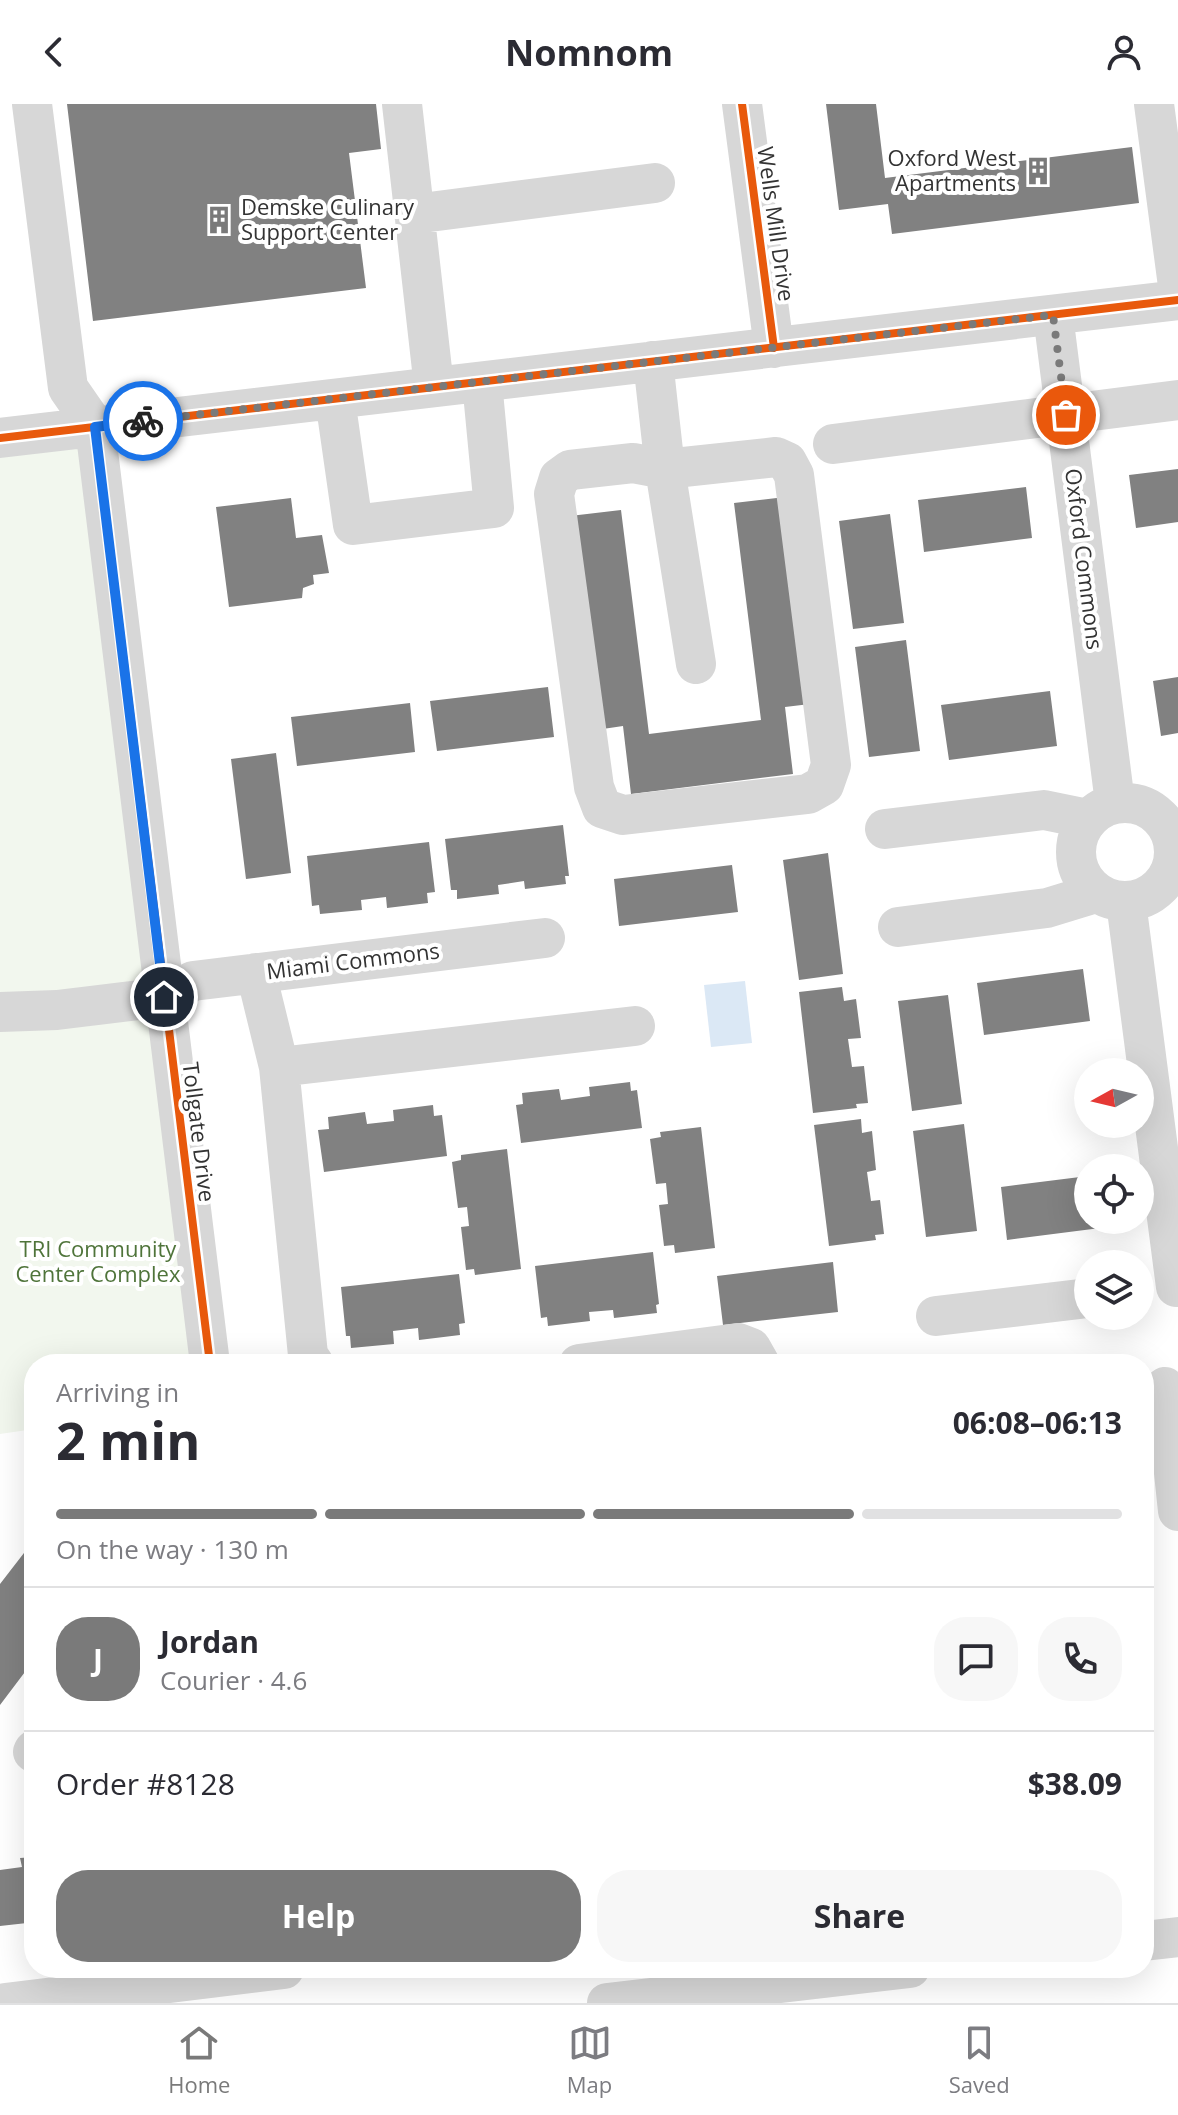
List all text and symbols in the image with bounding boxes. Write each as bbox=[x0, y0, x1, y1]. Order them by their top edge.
text: Nomnom bbox=[505, 28, 673, 77]
icon: back bbox=[32, 30, 76, 74]
icon: person bbox=[1102, 30, 1146, 74]
place label: Oxford West Apartments bbox=[888, 142, 1016, 197]
street label: Wells Mill Drive bbox=[751, 145, 803, 303]
building icon: Oxford West Apartments bbox=[1023, 156, 1053, 186]
place label: Demske Culinary Support Center bbox=[241, 191, 415, 246]
building icon: Demske Culinary Support Center bbox=[204, 205, 234, 235]
courier bbox=[103, 381, 183, 461]
pin bbox=[1032, 381, 1100, 449]
icon: bag bbox=[1044, 393, 1088, 437]
icon: bike bbox=[121, 399, 165, 443]
street label: Oxford Commons bbox=[1059, 466, 1111, 651]
street label: Miami Commons bbox=[265, 935, 441, 986]
pin bbox=[130, 963, 198, 1031]
icon: home bbox=[142, 975, 186, 1019]
north arrow bbox=[1074, 1058, 1154, 1138]
map controls bbox=[1074, 1058, 1154, 1330]
street label: Tollgate Drive bbox=[177, 1060, 223, 1203]
button: locate bbox=[1074, 1154, 1154, 1234]
park label: TRI Community Center Complex bbox=[16, 1233, 181, 1288]
button: layers bbox=[1074, 1250, 1154, 1330]
text: Arriving in bbox=[56, 1374, 179, 1410]
text: 06:08–06:13 bbox=[953, 1402, 1122, 1443]
text: 2 min bbox=[56, 1404, 200, 1475]
text: On the way · 130 m bbox=[56, 1531, 289, 1567]
button: chat bbox=[934, 1617, 1018, 1701]
button: phone bbox=[1038, 1617, 1122, 1701]
text: Jordan bbox=[160, 1621, 259, 1662]
text: J bbox=[93, 1639, 103, 1680]
text: Courier · 4.6 bbox=[160, 1662, 307, 1698]
text: Order #8128 bbox=[56, 1763, 235, 1804]
text: $38.09 bbox=[1028, 1763, 1122, 1804]
button: Help bbox=[56, 1870, 581, 1962]
button: Share bbox=[597, 1870, 1122, 1962]
tab: Home bbox=[168, 2021, 230, 2099]
tab: Map bbox=[567, 2021, 612, 2099]
tab: Saved bbox=[949, 2021, 1010, 2099]

